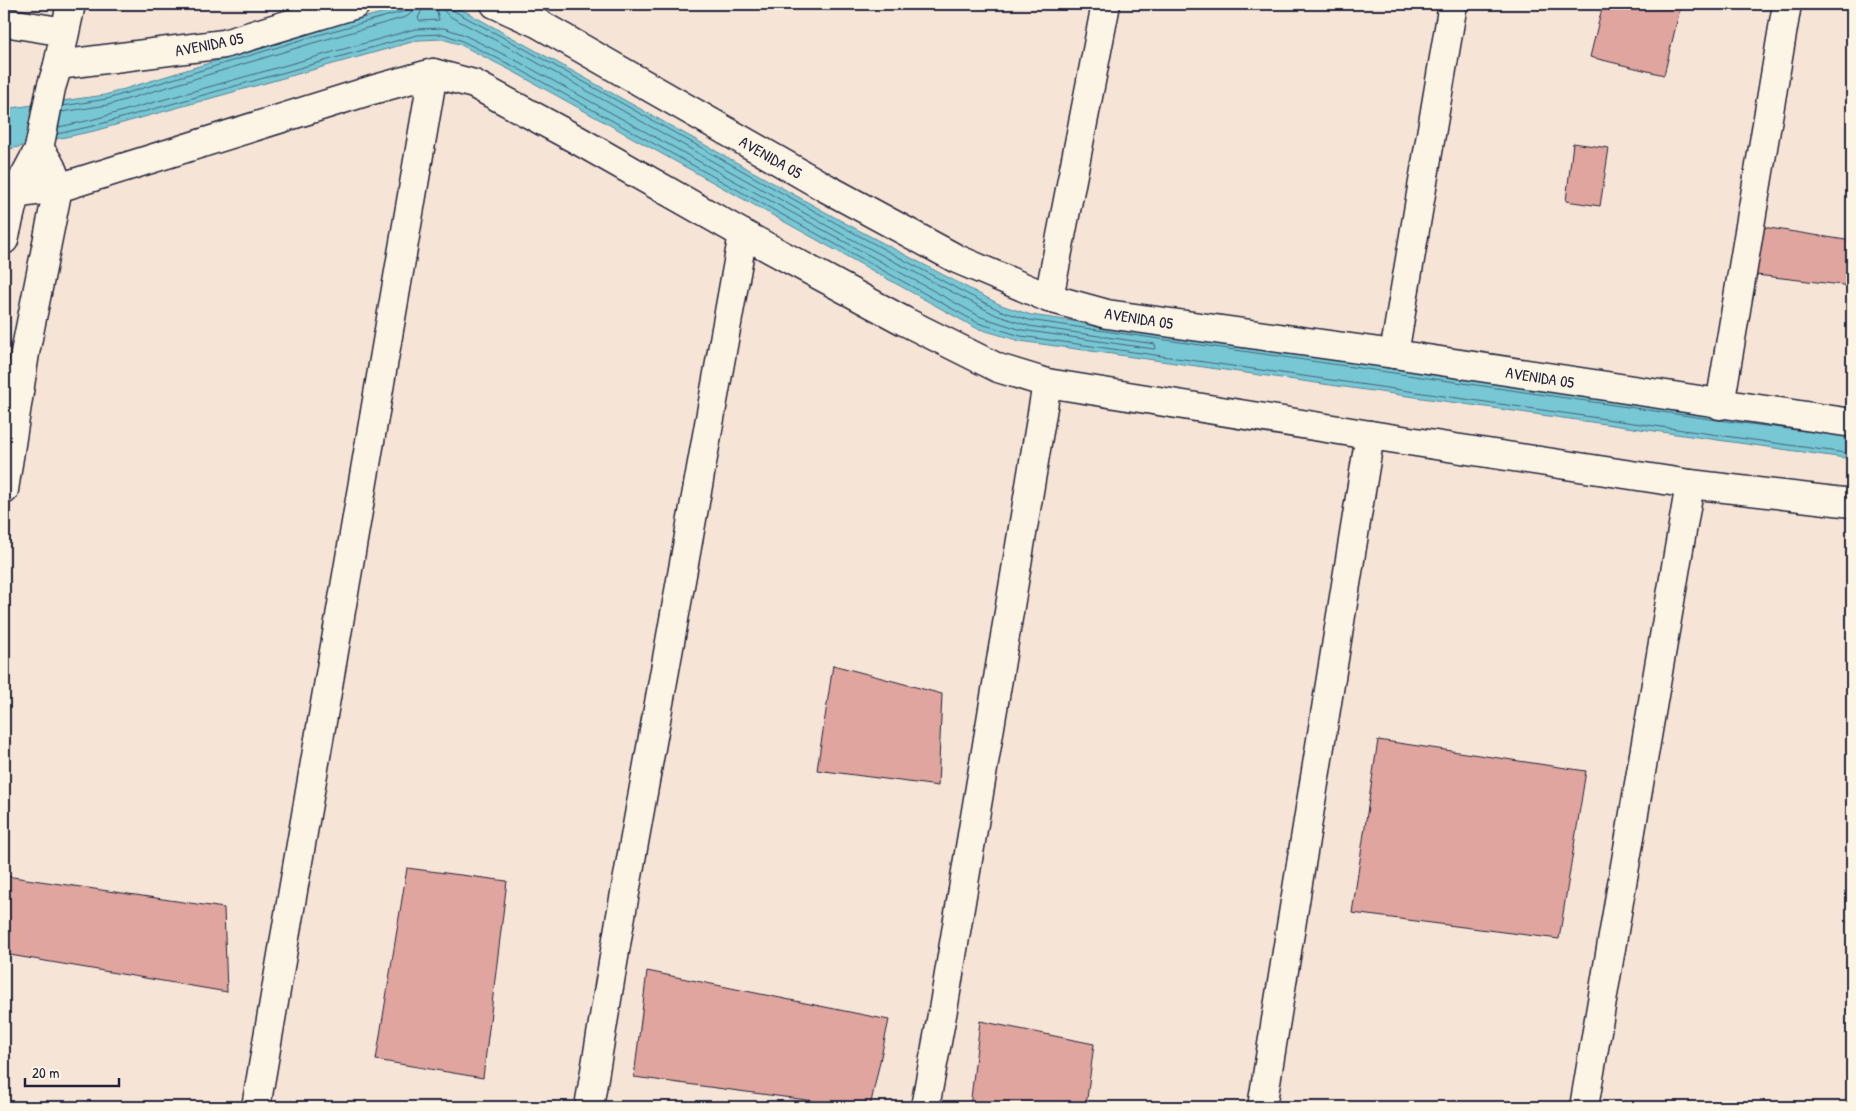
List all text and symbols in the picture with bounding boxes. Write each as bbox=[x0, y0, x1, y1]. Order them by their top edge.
street label: AVENIDA 05 bbox=[173, 27, 245, 61]
street label: AVENIDA 05 bbox=[736, 130, 807, 184]
street label: AVENIDA 05 bbox=[1103, 302, 1175, 334]
street label: AVENIDA 05 bbox=[1504, 361, 1576, 393]
scale bar bbox=[25, 1056, 119, 1088]
text: 20 m bbox=[32, 1062, 59, 1083]

